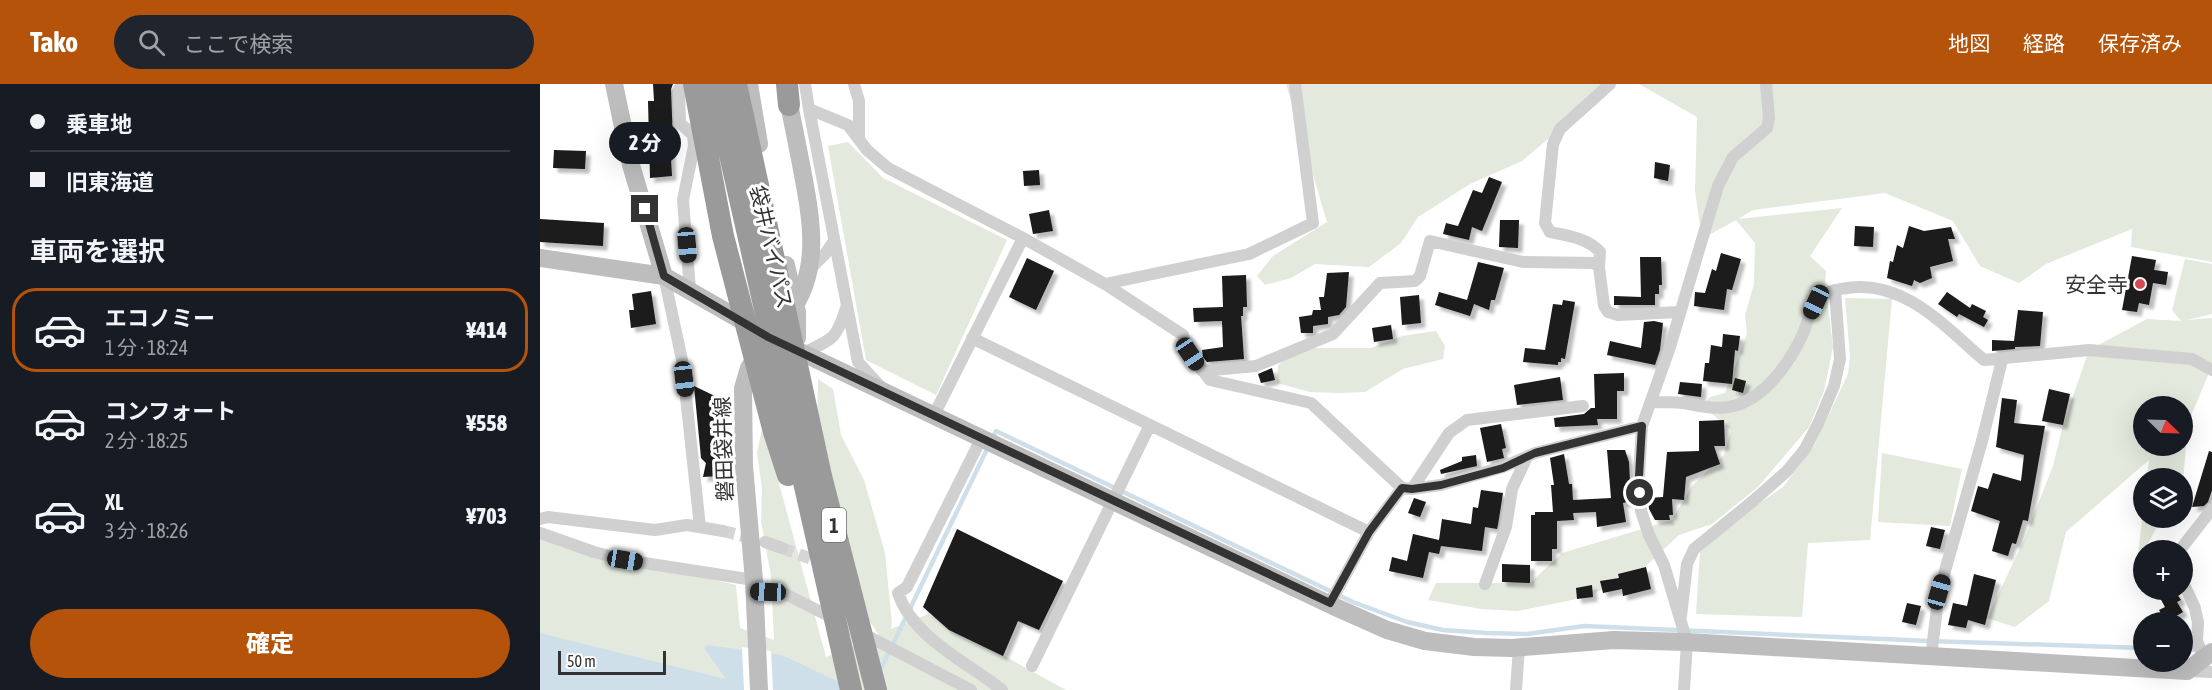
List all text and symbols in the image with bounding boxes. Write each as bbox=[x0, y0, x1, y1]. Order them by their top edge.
search box bbox=[114, 15, 534, 69]
text: Tako bbox=[30, 26, 78, 58]
icon: search bbox=[135, 26, 168, 59]
text: ここで検索 bbox=[183, 31, 293, 57]
text: 地図 bbox=[1948, 31, 1990, 55]
text: 経路 bbox=[2023, 31, 2065, 55]
text: 保存済み bbox=[2098, 31, 2182, 55]
text: 乗車地 bbox=[66, 111, 132, 137]
callout: 2 分 bbox=[609, 122, 681, 164]
text: 2 分 bbox=[629, 131, 661, 154]
text: 旧東海道 bbox=[66, 169, 154, 195]
street label: 袋井バイパス bbox=[746, 183, 798, 311]
route end bbox=[631, 195, 658, 222]
car bbox=[676, 226, 698, 264]
text: 車両を選択 bbox=[30, 236, 165, 267]
place label: 安全寺 bbox=[2065, 272, 2128, 296]
marker: 安全寺 bbox=[2133, 277, 2147, 291]
car bbox=[1800, 282, 1832, 322]
icon: car bbox=[33, 303, 87, 357]
text: エコノミー bbox=[105, 305, 215, 331]
text: ¥414 bbox=[466, 317, 507, 343]
car bbox=[1172, 334, 1208, 374]
text: 1 分 · 18:24 bbox=[105, 336, 188, 359]
car bbox=[673, 360, 695, 398]
icon: car bbox=[33, 396, 87, 450]
street label: 磐田袋井線 bbox=[709, 396, 737, 502]
north arrow bbox=[2133, 396, 2193, 456]
map controls bbox=[2133, 396, 2193, 672]
text: コンフォート bbox=[105, 398, 236, 424]
text: ¥558 bbox=[466, 410, 507, 436]
text: 2 分 · 18:25 bbox=[105, 429, 188, 452]
button: layers bbox=[2133, 468, 2193, 528]
route start bbox=[1626, 479, 1653, 506]
icon: car bbox=[33, 489, 87, 543]
text: XL bbox=[105, 489, 123, 515]
text: ¥703 bbox=[466, 503, 507, 529]
road number: 1 bbox=[822, 508, 846, 542]
text: 3 分 · 18:26 bbox=[105, 519, 188, 542]
button: + bbox=[2133, 540, 2193, 600]
car bbox=[606, 548, 644, 572]
car bbox=[1925, 572, 1953, 612]
car bbox=[750, 582, 786, 602]
button: 確定 bbox=[30, 609, 510, 678]
button: − bbox=[2133, 612, 2193, 672]
scale bar bbox=[558, 648, 666, 676]
text: 50 m bbox=[567, 652, 596, 670]

